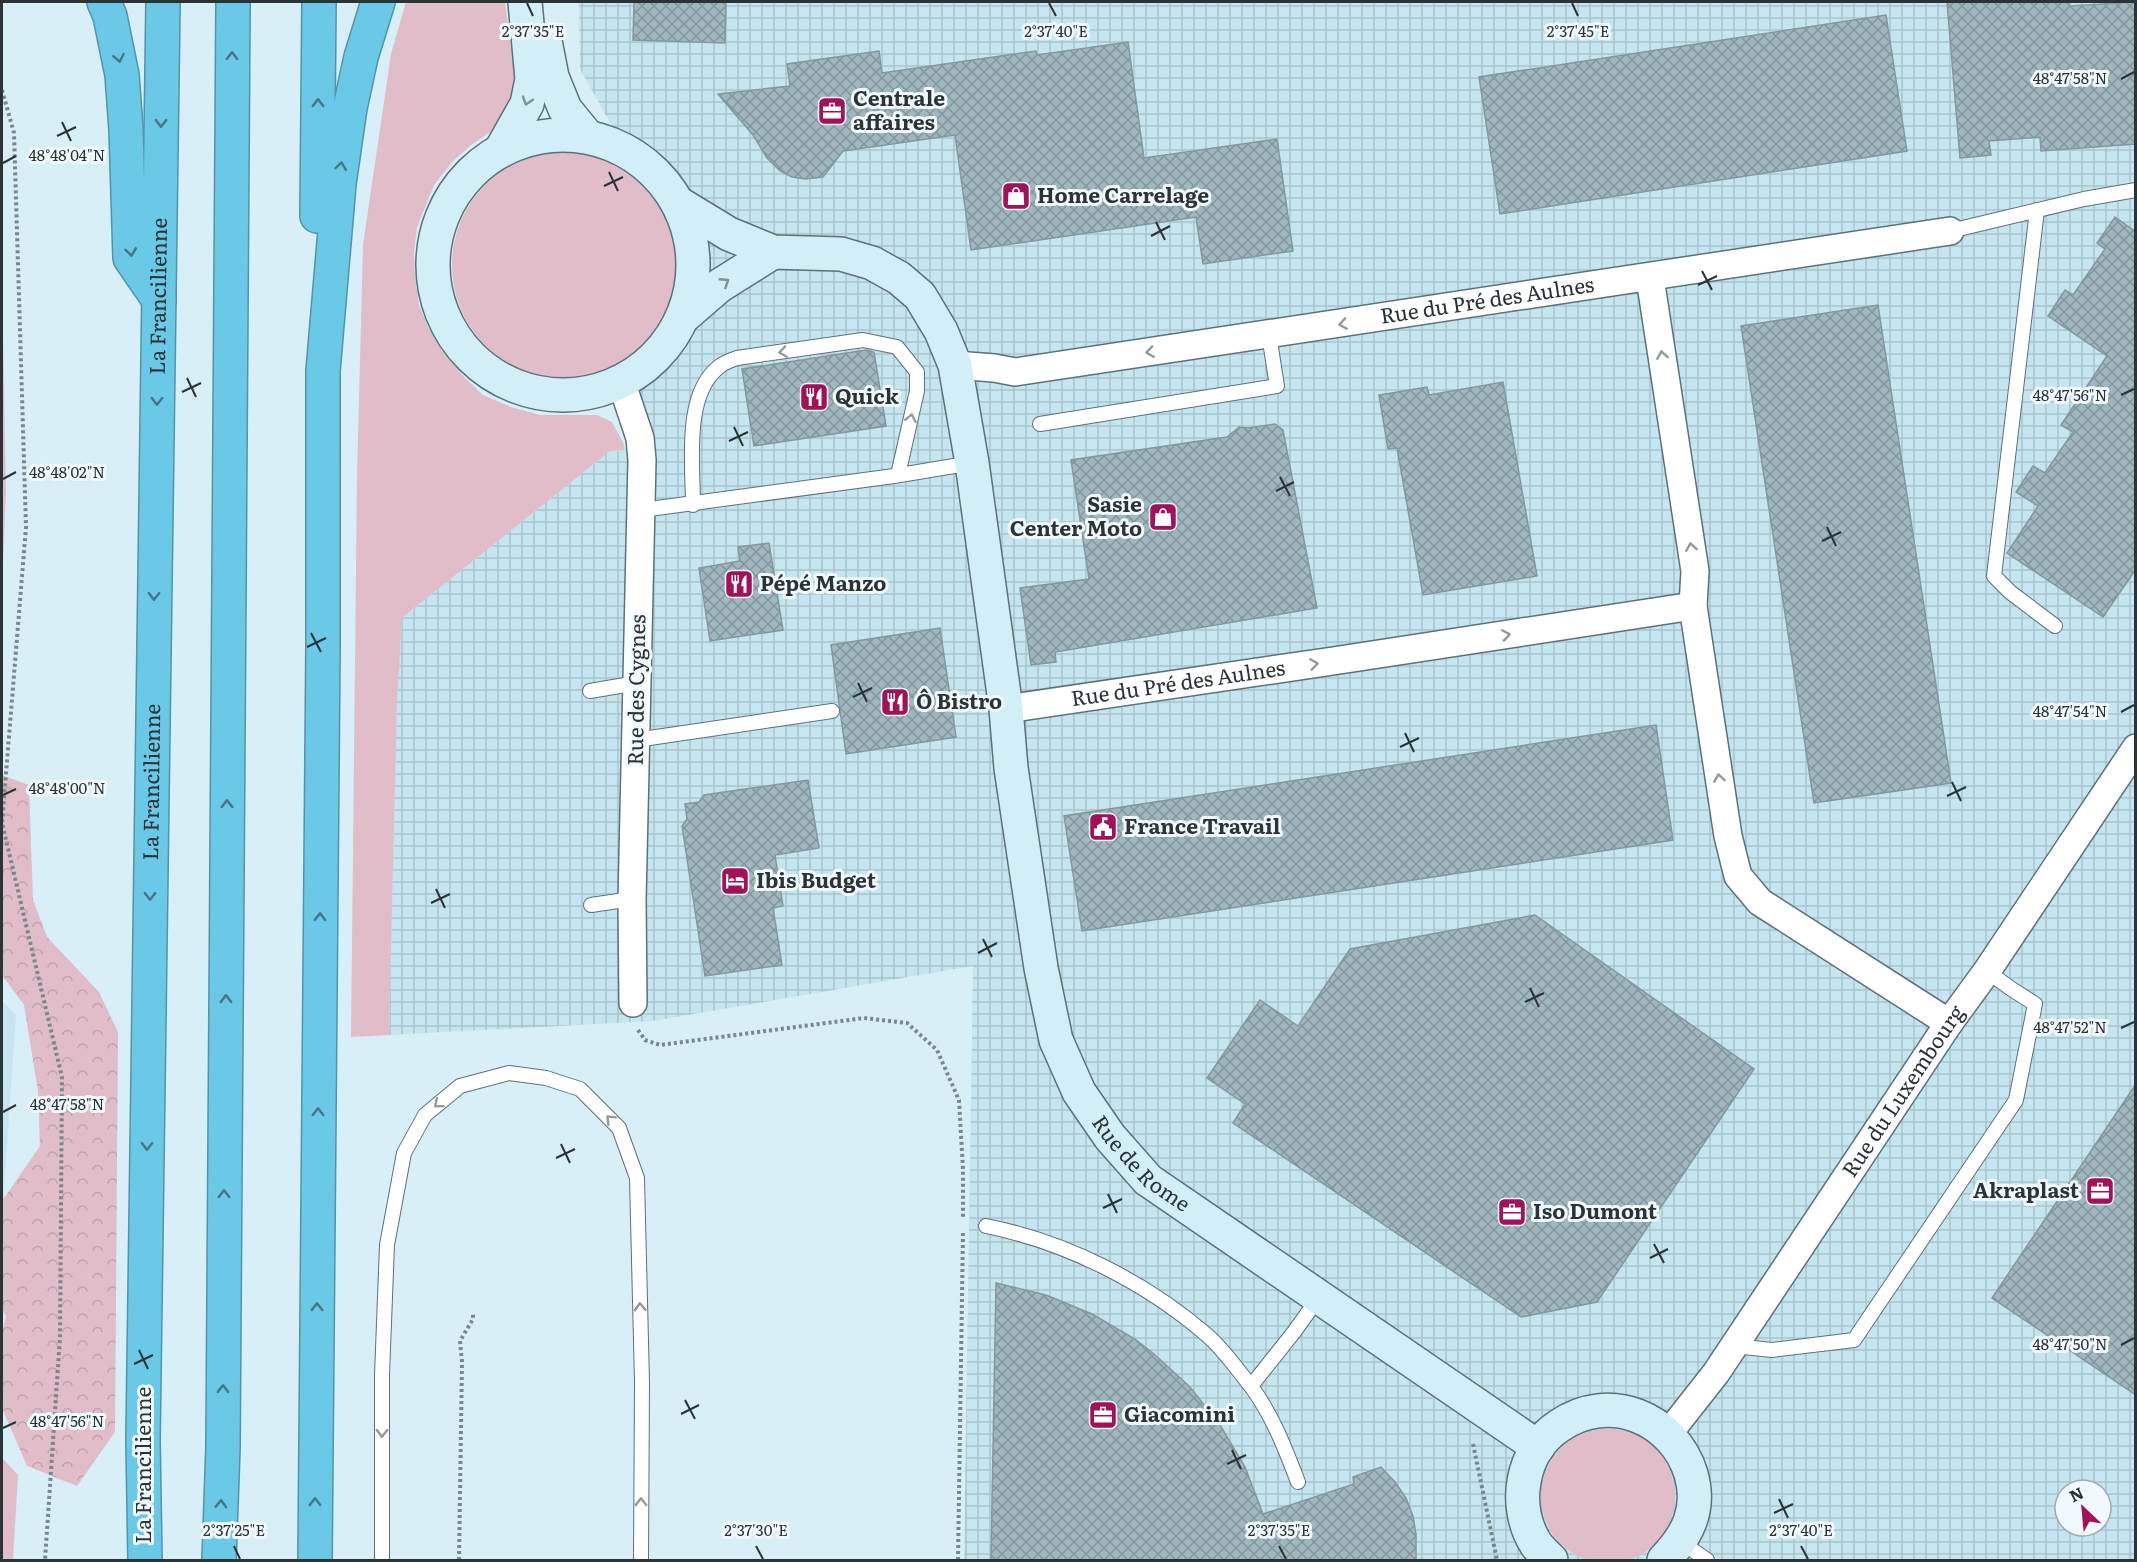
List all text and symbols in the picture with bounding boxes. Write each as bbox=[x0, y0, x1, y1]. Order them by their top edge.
text: 2°37'35"E bbox=[502, 19, 564, 42]
text: 2°37'40"E bbox=[1024, 19, 1088, 42]
text: 2°37'45"E bbox=[1547, 19, 1609, 42]
one-way arrow bbox=[226, 52, 238, 61]
one-way arrow bbox=[112, 53, 125, 63]
text: 48°47'58"N bbox=[2033, 66, 2107, 89]
place label: Centrale affaires bbox=[853, 81, 945, 136]
one-way arrow bbox=[521, 95, 534, 106]
office icon: Centrale affaires bbox=[816, 95, 848, 127]
one-way arrow bbox=[312, 98, 324, 107]
one-way arrow bbox=[155, 118, 167, 127]
text: 48°48'04"N bbox=[29, 143, 105, 166]
one-way arrow bbox=[335, 162, 347, 171]
place label: Home Carrelage bbox=[1037, 178, 1209, 209]
shop icon: Home Carrelage bbox=[1000, 180, 1032, 212]
street label: La Francilienne bbox=[140, 217, 173, 375]
one-way arrow bbox=[125, 247, 137, 257]
street label: Rue du Pré des Aulnes bbox=[1378, 267, 1596, 330]
one-way arrow bbox=[719, 279, 730, 290]
one-way arrow bbox=[1338, 317, 1348, 330]
one-way arrow bbox=[778, 345, 787, 357]
one-way arrow bbox=[1146, 346, 1155, 358]
one-way arrow bbox=[1656, 350, 1668, 359]
place label: Quick bbox=[835, 379, 900, 410]
restaurant icon: Quick bbox=[798, 381, 830, 413]
text: 48°47'56"N bbox=[2033, 383, 2107, 406]
one-way arrow bbox=[151, 396, 163, 405]
one-way arrow bbox=[904, 414, 917, 424]
text: 48°48'02"N bbox=[29, 460, 105, 483]
place label: Sasie Center Moto bbox=[1010, 487, 1142, 542]
shop icon: Sasie Center Moto bbox=[1147, 501, 1179, 533]
one-way arrow bbox=[1685, 543, 1698, 553]
place label: Pépé Manzo bbox=[760, 566, 886, 597]
restaurant icon: Pépé Manzo bbox=[723, 568, 755, 600]
one-way arrow bbox=[148, 591, 161, 600]
street label: Rue des Cygnes bbox=[618, 614, 651, 766]
one-way arrow bbox=[1502, 629, 1511, 641]
street label: Rue du Pré des Aulnes bbox=[1069, 650, 1287, 712]
one-way arrow bbox=[1309, 659, 1318, 671]
place label: Ô Bistro bbox=[916, 684, 1002, 715]
restaurant icon: Ô Bistro bbox=[879, 686, 911, 718]
text: 48°47'54"N bbox=[2033, 699, 2107, 722]
street label: La Francilienne bbox=[133, 703, 166, 861]
one-way arrow bbox=[1714, 774, 1726, 783]
text: 48°48'00"N bbox=[28, 776, 106, 799]
one-way arrow bbox=[221, 799, 233, 808]
place label: France Travail bbox=[1124, 809, 1281, 840]
public building icon: France Travail bbox=[1087, 811, 1119, 843]
place label: Ibis Budget bbox=[756, 863, 877, 894]
hotel icon: Ibis Budget bbox=[719, 865, 751, 897]
one-way arrow bbox=[144, 891, 156, 900]
one-way arrow bbox=[314, 913, 326, 922]
one-way arrow bbox=[220, 994, 232, 1003]
street label: Rue du Luxembourg bbox=[1833, 997, 1971, 1182]
text: 48°47'52"N bbox=[2033, 1015, 2107, 1038]
text: 48°47'58"N bbox=[30, 1092, 104, 1115]
one-way arrow bbox=[434, 1097, 445, 1108]
one-way arrow bbox=[312, 1108, 324, 1117]
street label: Rue de Rome bbox=[1086, 1108, 1198, 1218]
one-way arrow bbox=[607, 1115, 618, 1126]
one-way arrow bbox=[141, 1141, 153, 1150]
place label: Akraplast bbox=[1973, 1173, 2080, 1204]
office icon: Akraplast bbox=[2084, 1175, 2116, 1207]
one-way arrow bbox=[218, 1189, 230, 1198]
place label: Iso Dumont bbox=[1533, 1194, 1658, 1225]
office icon: Iso Dumont bbox=[1496, 1196, 1528, 1228]
one-way arrow bbox=[311, 1303, 323, 1312]
one-way arrow bbox=[634, 1303, 646, 1312]
text: 48°47'50"N bbox=[2033, 1332, 2107, 1355]
one-way arrow bbox=[217, 1384, 229, 1393]
street label: La Francilienne bbox=[126, 1387, 157, 1543]
place label: Giacomini bbox=[1124, 1397, 1235, 1428]
office icon: Giacomini bbox=[1087, 1399, 1119, 1431]
text: 48°47'56"N bbox=[30, 1409, 104, 1432]
one-way arrow bbox=[376, 1429, 388, 1438]
north arrow bbox=[2053, 1478, 2113, 1538]
text: N bbox=[2065, 1480, 2087, 1507]
one-way arrow bbox=[309, 1498, 321, 1507]
one-way arrow bbox=[635, 1498, 647, 1507]
one-way arrow bbox=[214, 1499, 227, 1508]
text: 2°37'25"E bbox=[203, 1518, 265, 1541]
text: 2°37'30"E bbox=[724, 1518, 788, 1541]
text: 2°37'35"E bbox=[1248, 1518, 1310, 1541]
text: 2°37'40"E bbox=[1769, 1518, 1833, 1541]

